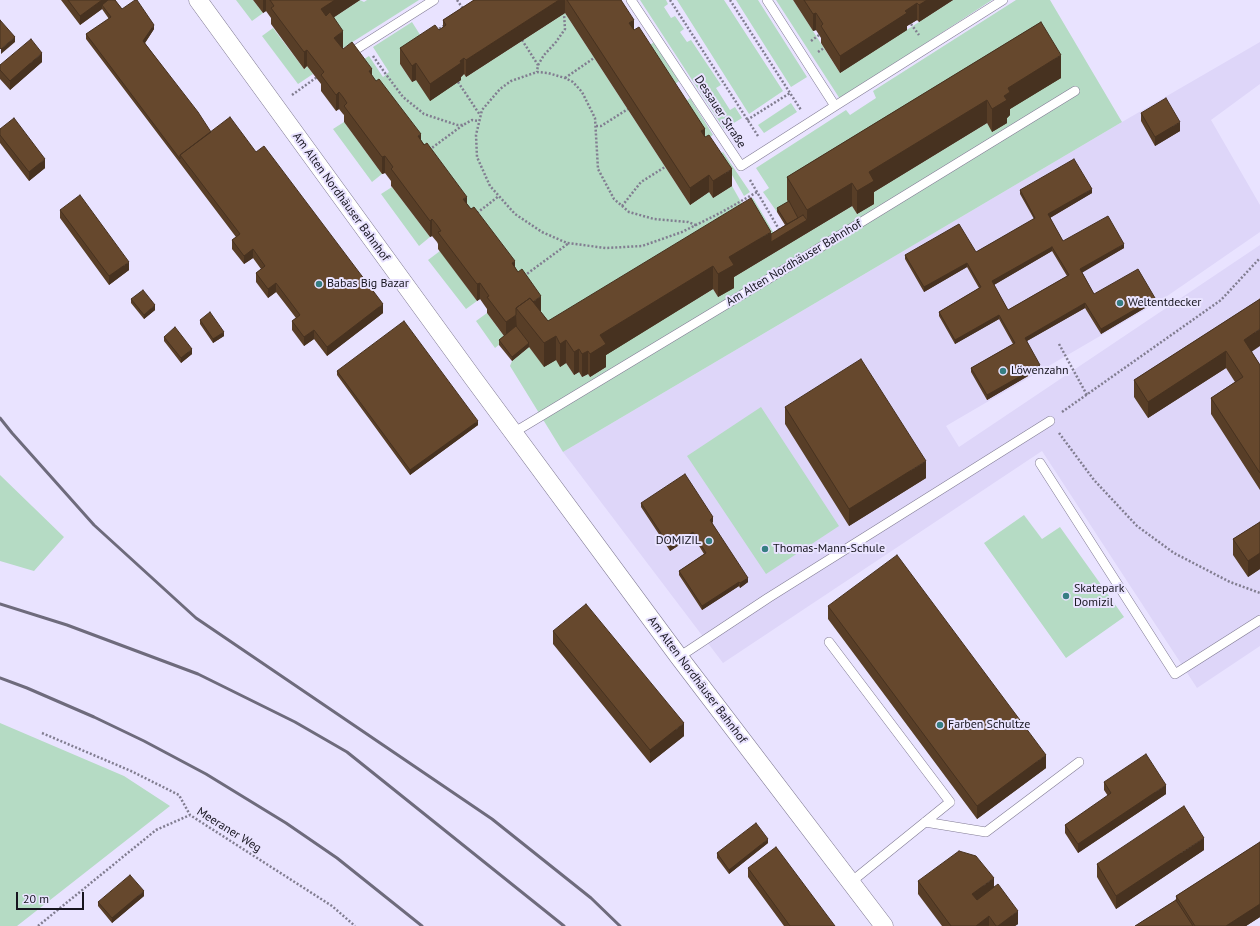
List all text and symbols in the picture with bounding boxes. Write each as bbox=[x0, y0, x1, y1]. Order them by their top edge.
street label: Dessauer Straße bbox=[691, 73, 749, 151]
street label: Am Alten Nordhäuser Bahnhof bbox=[289, 130, 393, 264]
street label: Am Alten Nordhäuser Bahnhof bbox=[724, 217, 864, 309]
place label: Babas Big Bazar bbox=[327, 277, 409, 291]
marker: Babas Big Bazar bbox=[314, 279, 324, 289]
place label: Weltentdecker bbox=[1128, 296, 1201, 310]
marker: Weltentdecker bbox=[1115, 298, 1125, 308]
place label: Löwenzahn bbox=[1011, 364, 1069, 378]
marker: Löwenzahn bbox=[998, 366, 1008, 376]
place label: DOMIZIL bbox=[656, 534, 701, 548]
marker: DOMIZIL bbox=[704, 536, 714, 546]
place label: Thomas-Mann-Schule bbox=[773, 542, 885, 556]
marker: Thomas-Mann-Schule bbox=[760, 544, 770, 554]
place label: Skatepark Domizil bbox=[1074, 582, 1124, 610]
marker: Skatepark Domizil bbox=[1061, 591, 1071, 601]
street label: Am Alten Nordhäuser Bahnhof bbox=[644, 614, 750, 746]
place label: Farben Schultze bbox=[948, 718, 1030, 732]
marker: Farben Schultze bbox=[935, 720, 945, 730]
street label: Meeraner Weg bbox=[194, 804, 264, 856]
scale bar bbox=[18, 884, 86, 910]
text: 20 m bbox=[23, 891, 49, 906]

